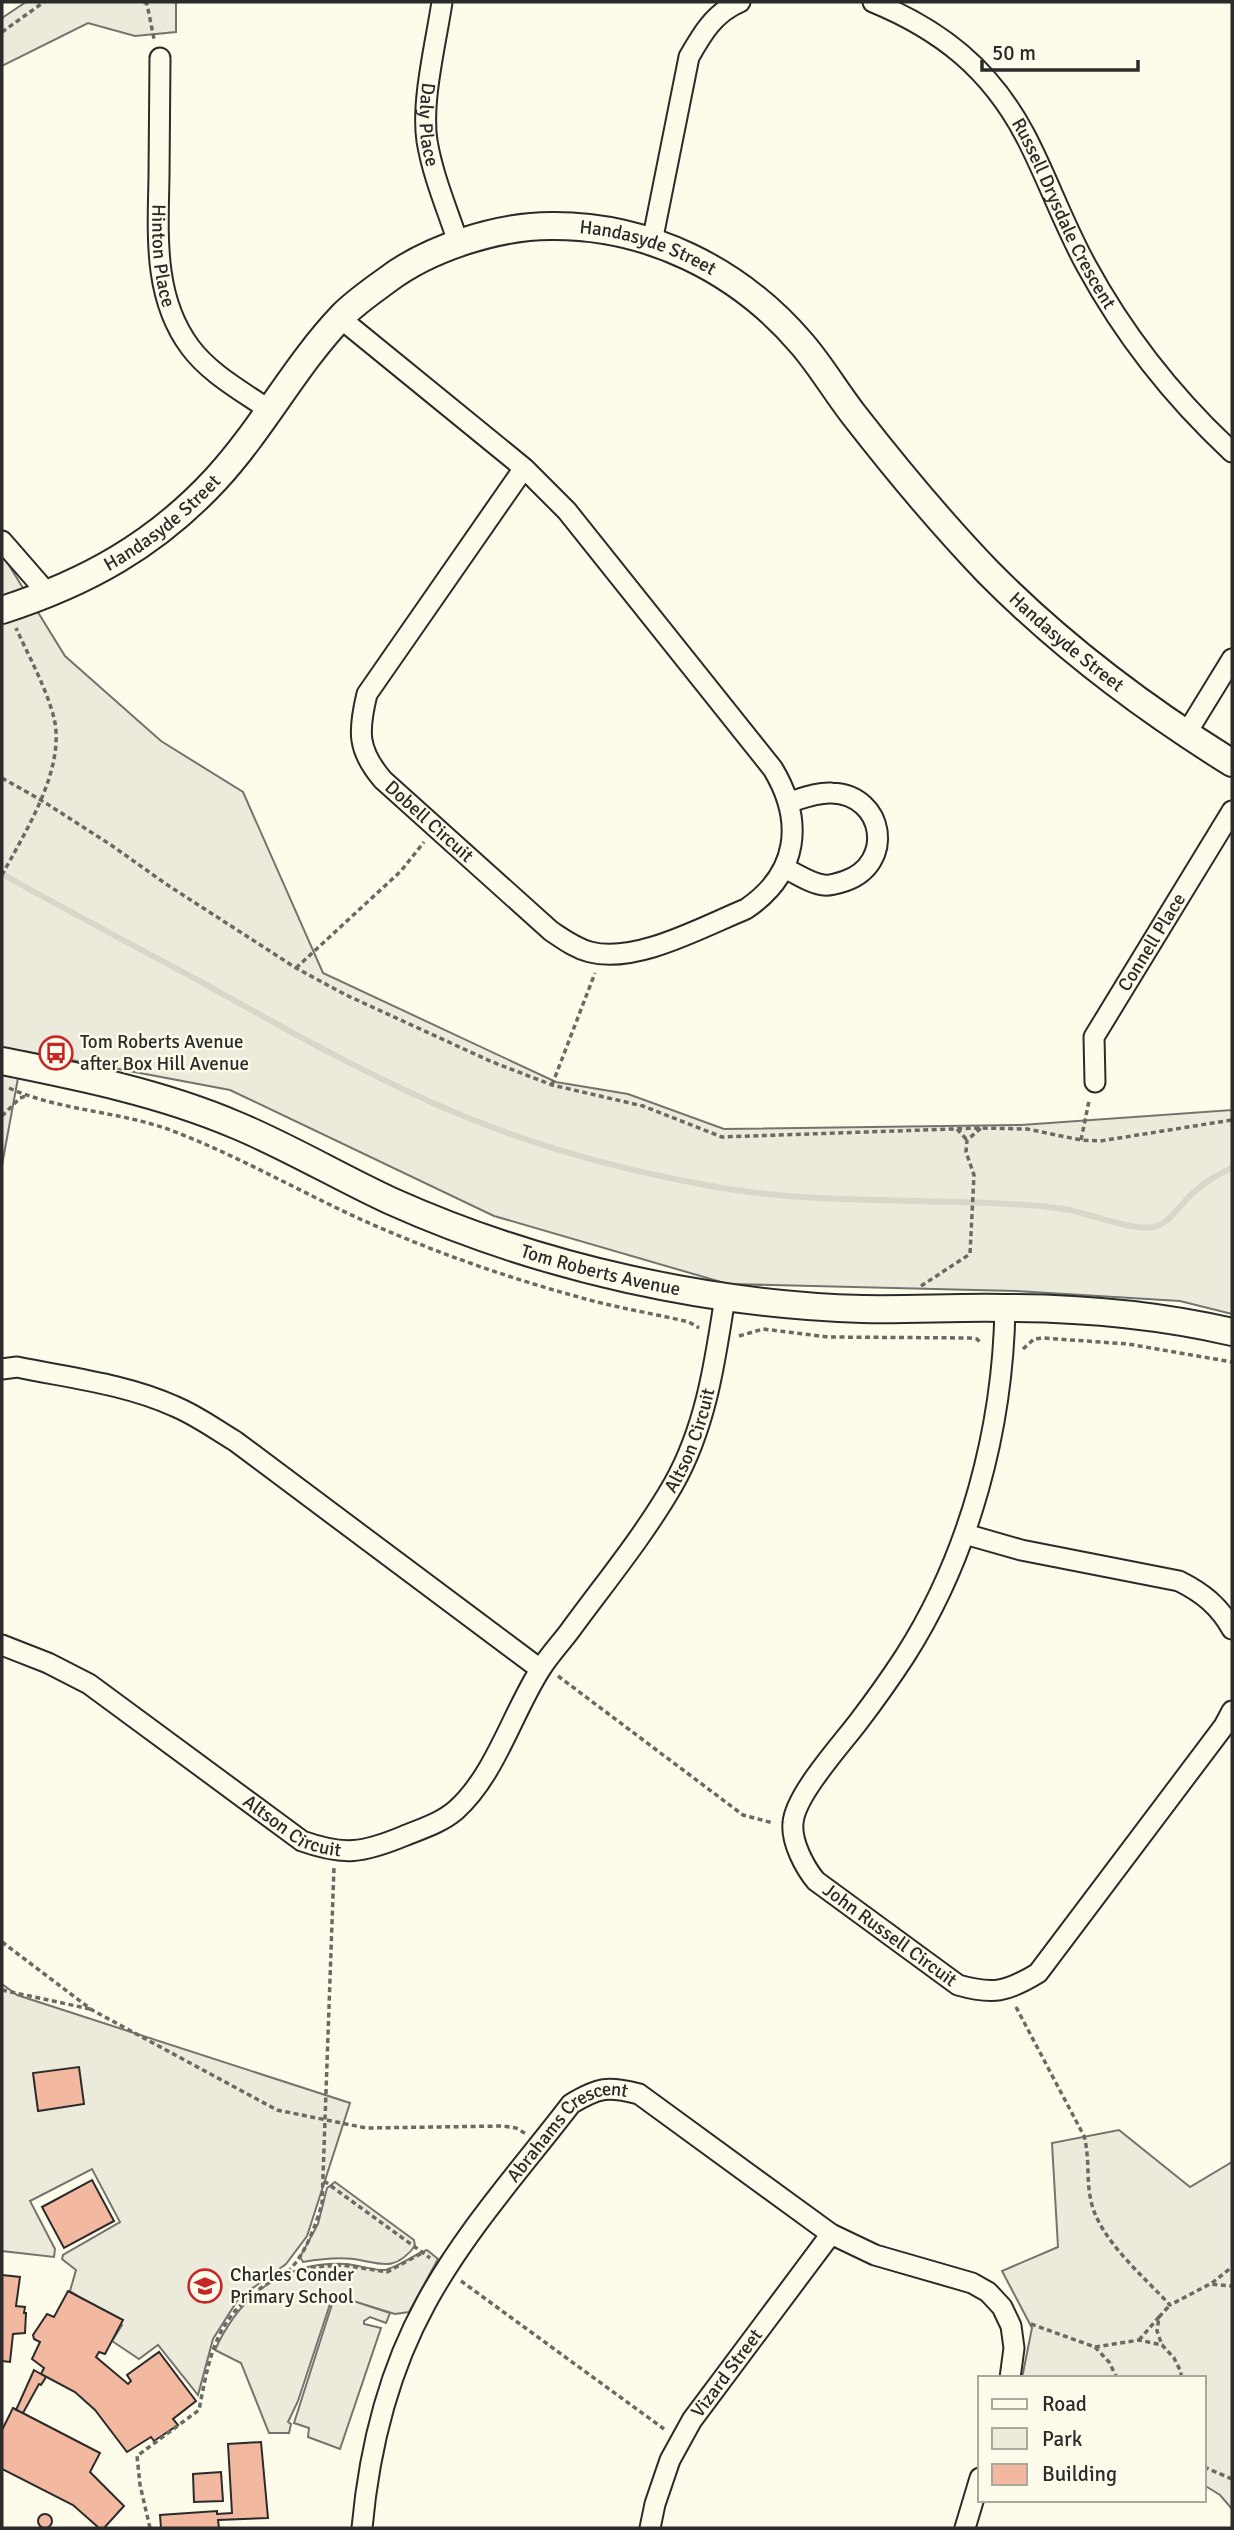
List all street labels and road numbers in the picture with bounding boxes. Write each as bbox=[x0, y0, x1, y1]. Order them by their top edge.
street label: Daly Place bbox=[414, 81, 444, 169]
street label: Russell Drysdale Crescent bbox=[1006, 114, 1121, 314]
street label: Hinton Place bbox=[146, 204, 181, 310]
street label: Handasyde Street bbox=[578, 215, 721, 281]
street label: Handasyde Street bbox=[99, 469, 226, 577]
street label: Handasyde Street bbox=[1004, 587, 1129, 697]
street label: Dobell Circuit bbox=[380, 775, 479, 868]
street label: Connell Place bbox=[1113, 889, 1191, 996]
street label: Tom Roberts Avenue bbox=[518, 1239, 682, 1301]
street label: Altson Circuit bbox=[659, 1386, 721, 1497]
street label: Altson Circuit bbox=[238, 1790, 343, 1862]
street label: John Russell Circuit bbox=[818, 1878, 962, 1992]
street label: Abrahams Crescent bbox=[502, 2077, 631, 2187]
street label: Vizard Street bbox=[686, 2324, 768, 2422]

